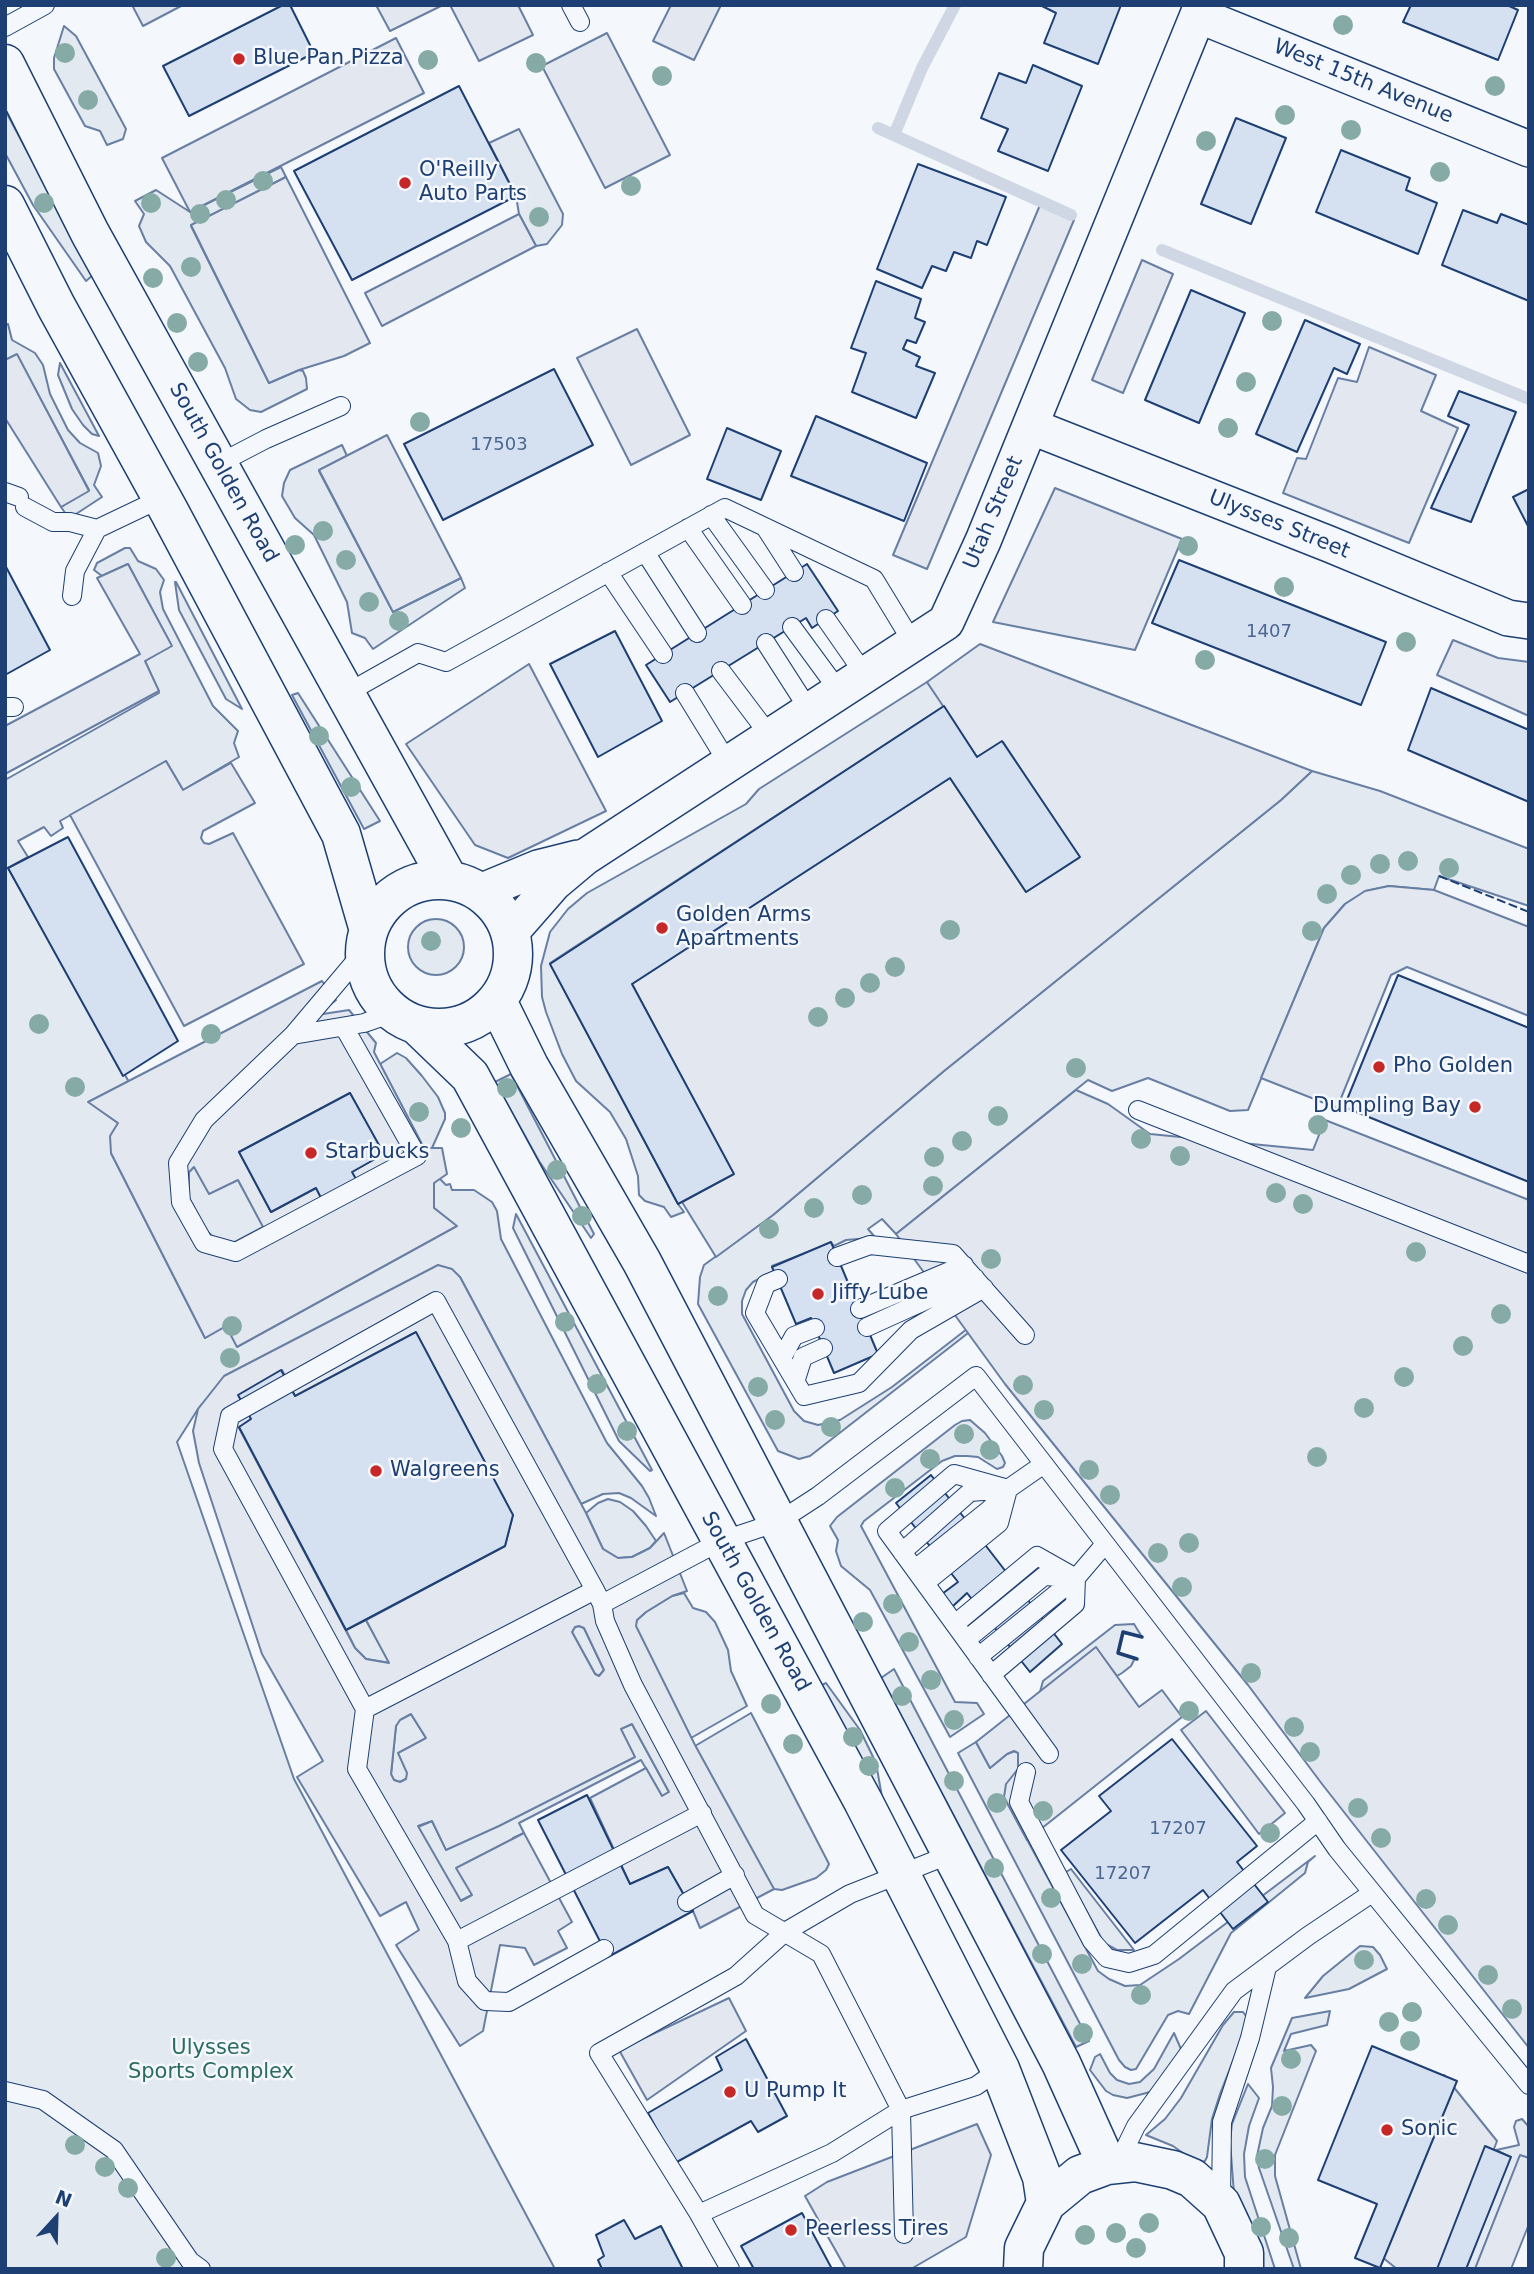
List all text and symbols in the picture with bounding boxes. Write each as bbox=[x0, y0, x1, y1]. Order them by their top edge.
street label: West 15th Avenue bbox=[1270, 34, 1456, 130]
place label: Blue Pan Pizza bbox=[253, 46, 404, 72]
marker: Blue Pan Pizza bbox=[231, 51, 247, 67]
place label: O'Reilly Auto Parts bbox=[419, 158, 527, 208]
marker: O'Reilly Auto Parts bbox=[397, 175, 413, 191]
street label: South Golden Road bbox=[163, 379, 283, 567]
house number: 17503 bbox=[470, 434, 528, 456]
street label: Utah Street bbox=[959, 453, 1029, 573]
street label: Ulysses Street bbox=[1205, 485, 1353, 565]
house number: 1407 bbox=[1246, 621, 1292, 643]
place label: Golden Arms Apartments bbox=[676, 903, 811, 953]
marker: Golden Arms Apartments bbox=[654, 920, 670, 936]
place label: Pho Golden bbox=[1393, 1054, 1513, 1080]
marker: Pho Golden bbox=[1371, 1059, 1387, 1075]
place label: Dumpling Bay bbox=[1313, 1094, 1461, 1120]
marker: Dumpling Bay bbox=[1467, 1099, 1483, 1115]
place label: Starbucks bbox=[325, 1140, 429, 1166]
marker: Starbucks bbox=[303, 1145, 319, 1161]
place label: Jiffy Lube bbox=[832, 1281, 928, 1307]
marker: Jiffy Lube bbox=[810, 1286, 826, 1302]
place label: Walgreens bbox=[390, 1458, 500, 1484]
marker: Walgreens bbox=[368, 1463, 384, 1479]
street label: South Golden Road bbox=[695, 1508, 815, 1696]
house number: 17207 bbox=[1149, 1818, 1207, 1840]
house number: 17207 bbox=[1094, 1863, 1152, 1885]
park label: Ulysses Sports Complex bbox=[128, 2036, 294, 2086]
place label: U Pump It bbox=[744, 2079, 847, 2105]
marker: U Pump It bbox=[722, 2084, 738, 2100]
place label: Sonic bbox=[1401, 2117, 1458, 2143]
marker: Sonic bbox=[1379, 2122, 1395, 2138]
north arrow bbox=[21, 2183, 91, 2253]
text: N bbox=[52, 2185, 75, 2212]
place label: Peerless Tires bbox=[805, 2217, 949, 2243]
marker: Peerless Tires bbox=[783, 2222, 799, 2238]

